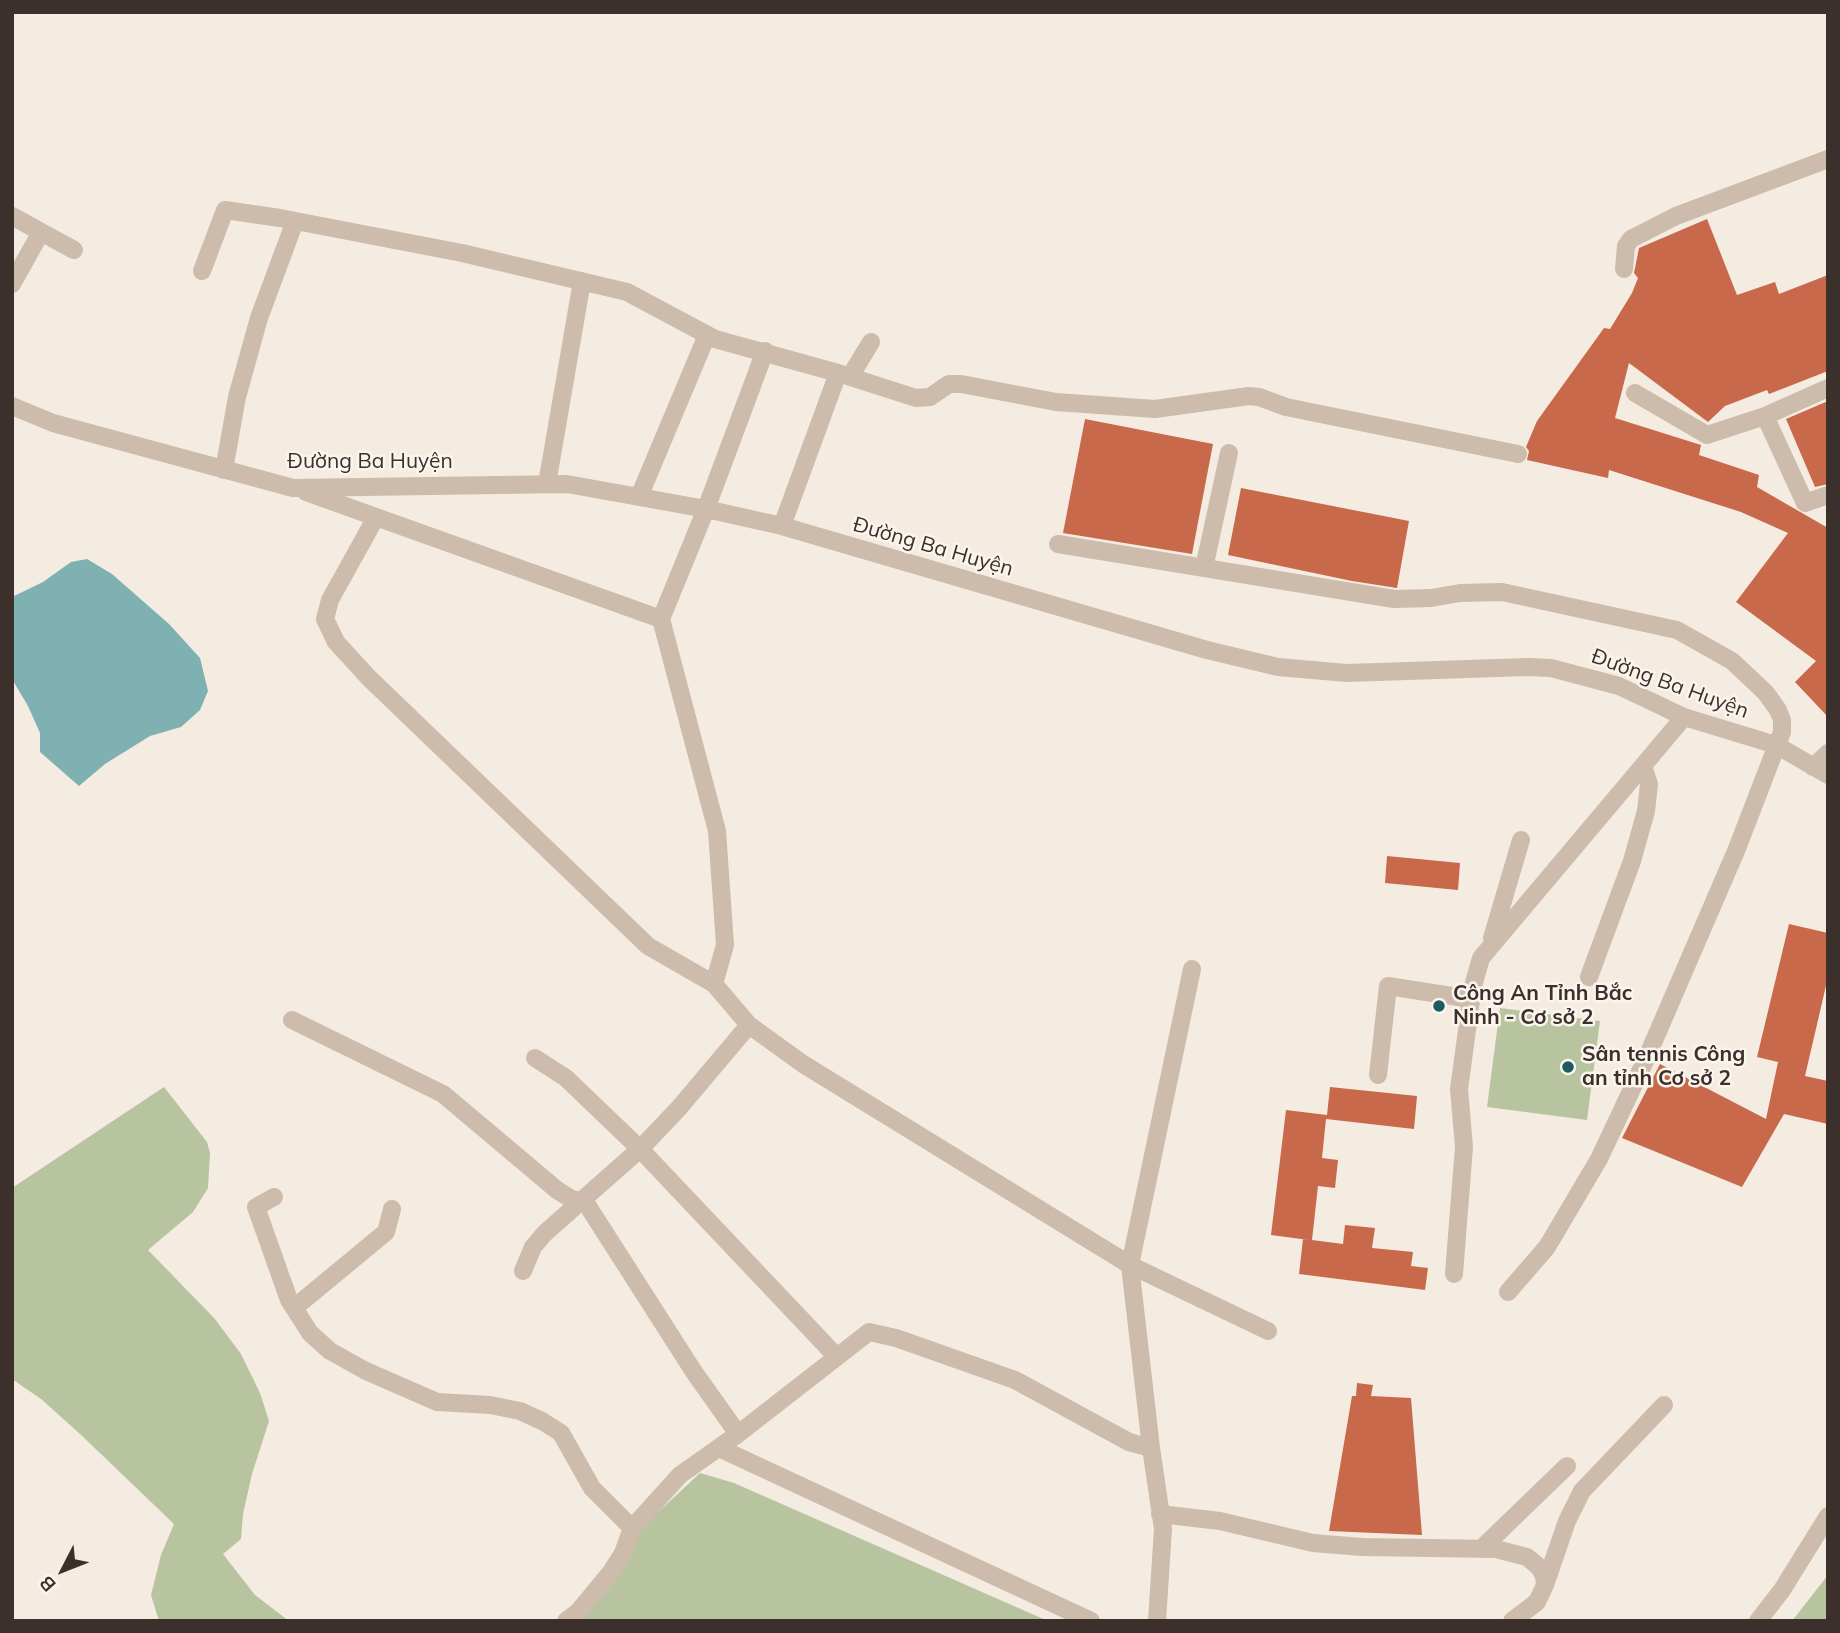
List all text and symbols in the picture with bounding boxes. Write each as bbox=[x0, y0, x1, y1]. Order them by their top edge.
street label: Đường Ba Huyện bbox=[287, 449, 453, 475]
street label: Đường Ba Huyện bbox=[850, 512, 1016, 582]
street label: Đường Ba Huyện bbox=[1588, 644, 1752, 724]
place label: Công An Tỉnh Bắc Ninh - Cơ sở 2 bbox=[1453, 981, 1632, 1031]
marker: Công An Tỉnh Bắc Ninh - Cơ sở 2 bbox=[1431, 998, 1447, 1014]
place label: Sân tennis Công an tỉnh Cơ sở 2 bbox=[1582, 1042, 1745, 1092]
marker: Sân tennis Công an tỉnh Cơ sở 2 bbox=[1560, 1059, 1576, 1075]
north arrow bbox=[28, 1535, 98, 1605]
text: B bbox=[34, 1571, 61, 1597]

